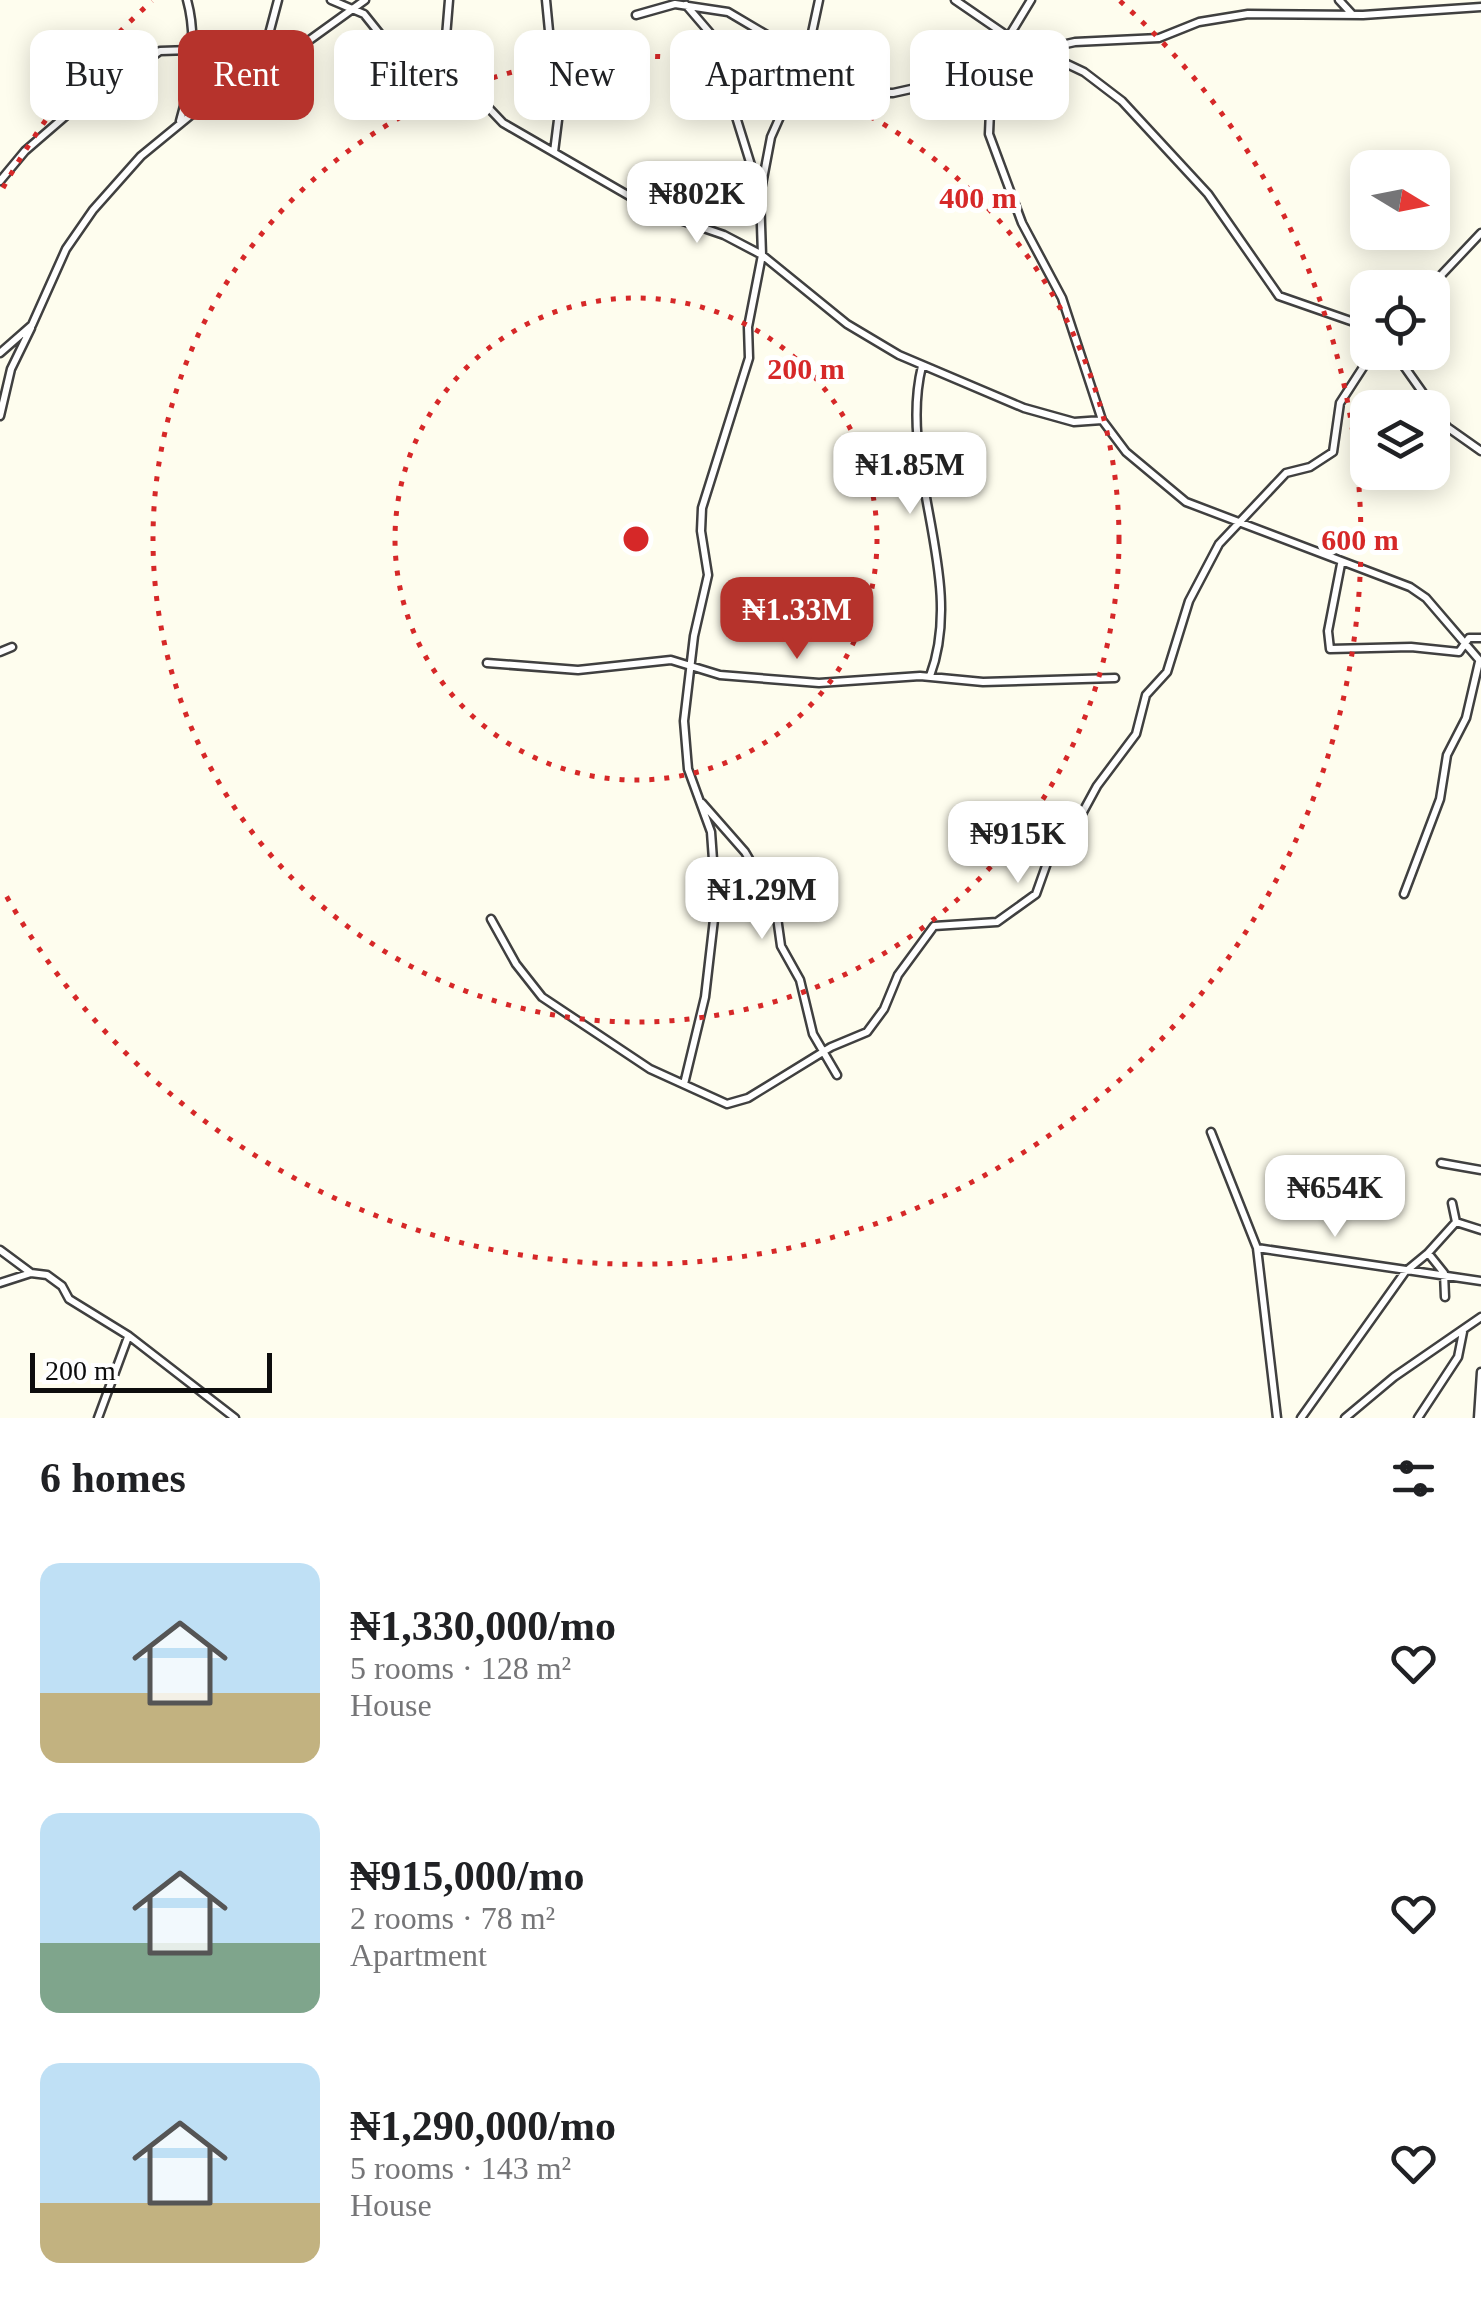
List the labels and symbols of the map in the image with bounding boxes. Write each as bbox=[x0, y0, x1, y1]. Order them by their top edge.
north arrow bbox=[1350, 150, 1450, 250]
pin: ₦802K bbox=[627, 161, 767, 246]
text: 400 m bbox=[939, 181, 1017, 214]
text: 200 m bbox=[767, 352, 845, 385]
pin: ₦1.85M bbox=[829, 432, 991, 517]
centre of rings bbox=[618, 521, 654, 557]
text: 600 m bbox=[1321, 523, 1399, 556]
pin: ₦1.33M bbox=[716, 577, 878, 662]
pin: ₦915K bbox=[948, 801, 1088, 886]
pin: ₦1.29M bbox=[681, 857, 843, 942]
pin: ₦654K bbox=[1265, 1155, 1405, 1240]
scale bar bbox=[30, 1348, 272, 1392]

